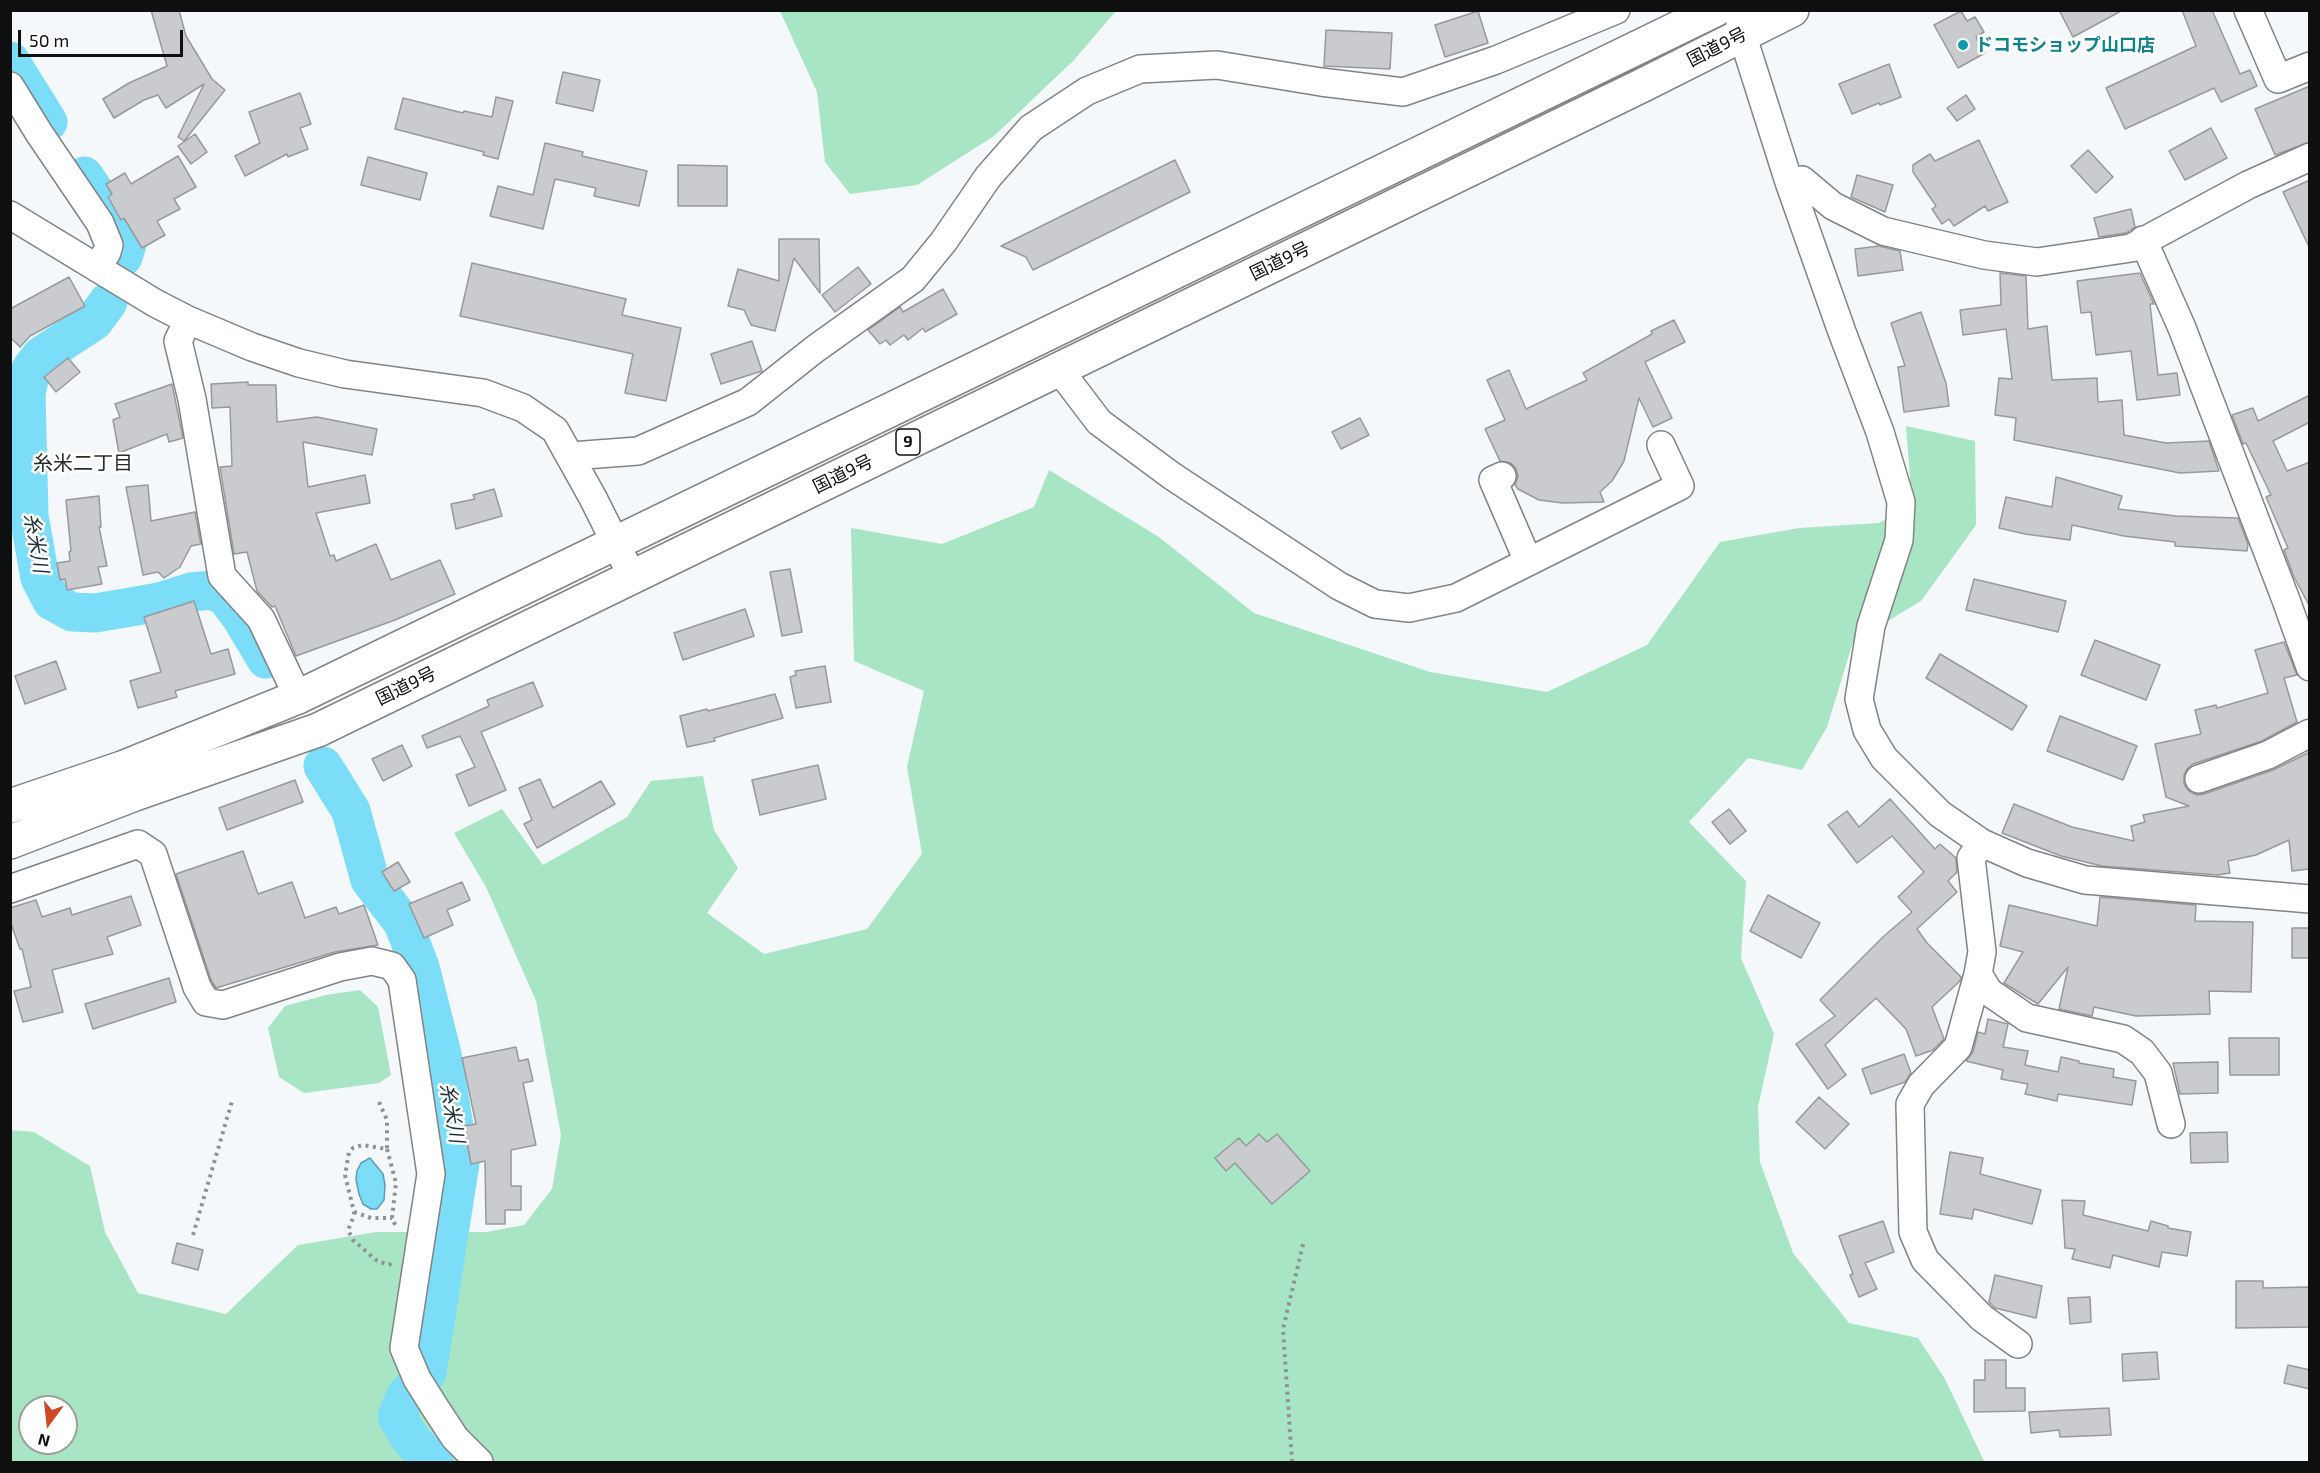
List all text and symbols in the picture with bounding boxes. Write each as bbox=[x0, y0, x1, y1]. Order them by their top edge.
scale bar bbox=[21, 18, 186, 56]
street label: 国道9号 bbox=[1683, 23, 1751, 71]
text: 50 m bbox=[29, 29, 69, 51]
place label: ドコモショップ山口店 bbox=[1975, 34, 2155, 56]
marker: ドコモショップ山口店 bbox=[1956, 38, 1970, 52]
street label: 国道9号 bbox=[1246, 237, 1314, 285]
road number: 9 bbox=[896, 429, 920, 455]
street label: 国道9号 bbox=[809, 450, 877, 498]
district label: 糸米二丁目 bbox=[33, 451, 133, 475]
water label: 糸米川 bbox=[19, 511, 53, 575]
street label: 国道9号 bbox=[372, 662, 440, 710]
water label: 糸米川 bbox=[435, 1081, 469, 1145]
north arrow bbox=[18, 1395, 78, 1455]
text: N bbox=[36, 1430, 52, 1452]

